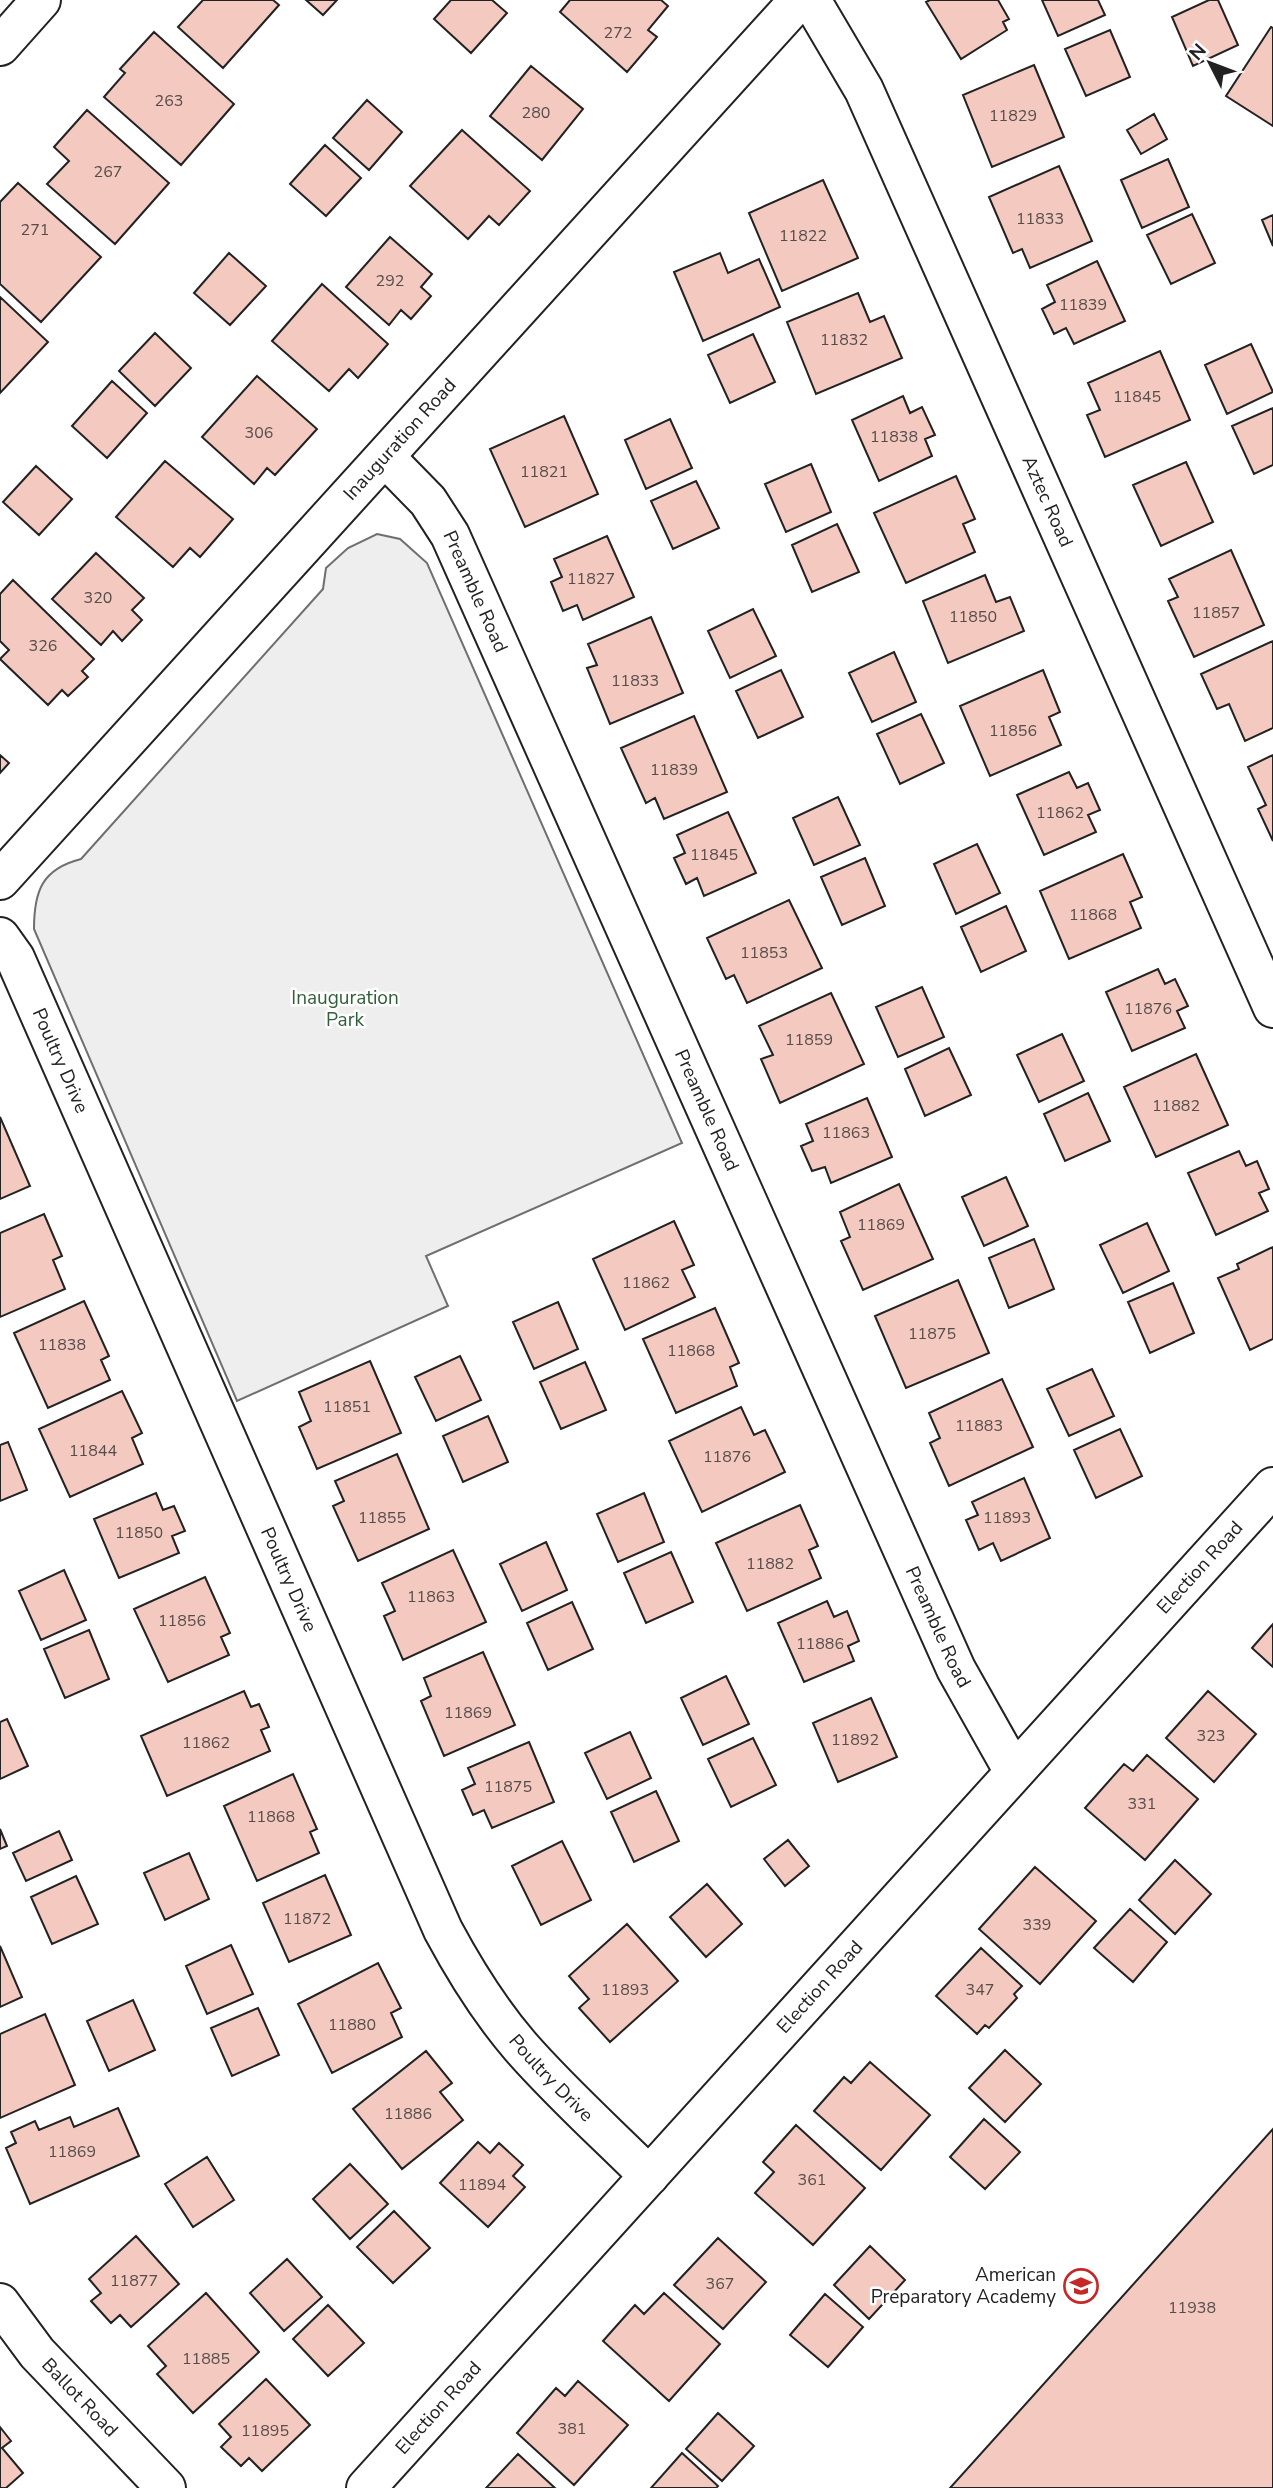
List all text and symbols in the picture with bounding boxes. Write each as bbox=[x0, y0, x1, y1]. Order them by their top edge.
house number: 272 bbox=[604, 22, 632, 44]
north arrow bbox=[1175, 28, 1245, 98]
text: N bbox=[1184, 38, 1213, 66]
house number: 263 bbox=[155, 90, 183, 112]
house number: 280 bbox=[522, 102, 550, 124]
house number: 11829 bbox=[989, 105, 1037, 127]
house number: 267 bbox=[94, 161, 122, 183]
house number: 11833 bbox=[1016, 208, 1064, 230]
house number: 271 bbox=[21, 219, 49, 241]
house number: 11822 bbox=[779, 225, 827, 247]
house number: 292 bbox=[376, 270, 404, 292]
house number: 11839 bbox=[1059, 294, 1107, 316]
house number: 11832 bbox=[820, 329, 868, 351]
street label: Inauguration Road bbox=[338, 373, 462, 506]
house number: 11845 bbox=[1113, 386, 1161, 408]
house number: 306 bbox=[245, 422, 273, 444]
house number: 11838 bbox=[870, 426, 918, 448]
street label: Aztec Road bbox=[1016, 452, 1079, 551]
house number: 11821 bbox=[520, 461, 568, 483]
street label: Preamble Road bbox=[437, 527, 514, 657]
house number: 11827 bbox=[567, 568, 615, 590]
house number: 320 bbox=[84, 587, 112, 609]
house number: 11857 bbox=[1192, 602, 1240, 624]
house number: 11850 bbox=[949, 606, 997, 628]
house number: 326 bbox=[29, 635, 57, 657]
house number: 11833 bbox=[611, 670, 659, 692]
house number: 11856 bbox=[989, 720, 1037, 742]
house number: 11839 bbox=[650, 759, 698, 781]
house number: 11862 bbox=[1036, 802, 1084, 824]
house number: 11845 bbox=[690, 844, 738, 866]
house number: 11868 bbox=[1069, 904, 1117, 926]
house number: 11853 bbox=[740, 942, 788, 964]
park label: Inauguration Park bbox=[291, 985, 399, 1033]
house number: 11876 bbox=[1124, 998, 1172, 1020]
street label: Poultry Drive bbox=[26, 1004, 95, 1117]
house number: 11859 bbox=[785, 1029, 833, 1051]
street label: Preamble Road bbox=[668, 1045, 745, 1175]
house number: 11882 bbox=[1152, 1095, 1200, 1117]
house number: 11863 bbox=[822, 1122, 870, 1144]
house number: 11869 bbox=[857, 1214, 905, 1236]
house number: 11862 bbox=[622, 1272, 670, 1294]
house number: 11875 bbox=[908, 1323, 956, 1345]
house number: 11838 bbox=[38, 1334, 86, 1356]
house number: 11868 bbox=[667, 1340, 715, 1362]
house number: 11851 bbox=[323, 1396, 371, 1418]
house number: 11883 bbox=[955, 1415, 1003, 1437]
house number: 11844 bbox=[69, 1440, 117, 1462]
house number: 11876 bbox=[703, 1446, 751, 1468]
house number: 11855 bbox=[358, 1507, 406, 1529]
house number: 11893 bbox=[983, 1507, 1031, 1529]
street label: Election Road bbox=[1151, 1516, 1249, 1620]
house number: 11850 bbox=[115, 1522, 163, 1544]
street label: Poultry Drive bbox=[254, 1523, 323, 1636]
house number: 11882 bbox=[746, 1553, 794, 1575]
street label: Preamble Road bbox=[899, 1562, 977, 1692]
house number: 11863 bbox=[407, 1586, 455, 1608]
house number: 11856 bbox=[158, 1610, 206, 1632]
house number: 11886 bbox=[796, 1633, 844, 1655]
house number: 11869 bbox=[444, 1702, 492, 1724]
house number: 323 bbox=[1197, 1725, 1225, 1747]
house number: 11892 bbox=[831, 1729, 879, 1751]
house number: 11862 bbox=[182, 1732, 230, 1754]
house number: 11875 bbox=[484, 1776, 532, 1798]
house number: 331 bbox=[1128, 1793, 1156, 1815]
house number: 11868 bbox=[247, 1806, 295, 1828]
house number: 11872 bbox=[283, 1908, 331, 1930]
house number: 339 bbox=[1023, 1914, 1051, 1936]
street label: Election Road bbox=[771, 1935, 869, 2039]
house number: 11893 bbox=[601, 1979, 649, 2001]
house number: 347 bbox=[966, 1979, 994, 2001]
house number: 11880 bbox=[328, 2014, 376, 2036]
street label: Poultry Drive bbox=[503, 2029, 599, 2128]
house number: 11886 bbox=[384, 2103, 432, 2125]
house number: 11869 bbox=[48, 2141, 96, 2163]
house number: 361 bbox=[798, 2169, 826, 2191]
house number: 11894 bbox=[458, 2174, 506, 2196]
place label: American Preparatory Academy bbox=[871, 2262, 1056, 2310]
school or university icon: American Preparatory Academy bbox=[1062, 2267, 1100, 2305]
house number: 11877 bbox=[110, 2270, 158, 2292]
house number: 367 bbox=[706, 2273, 734, 2295]
house number: 11938 bbox=[1168, 2297, 1216, 2319]
house number: 11885 bbox=[182, 2348, 230, 2370]
street label: Ballot Road bbox=[36, 2352, 124, 2443]
street label: Election Road bbox=[390, 2356, 487, 2460]
house number: 381 bbox=[558, 2418, 586, 2440]
house number: 11895 bbox=[241, 2420, 289, 2442]

